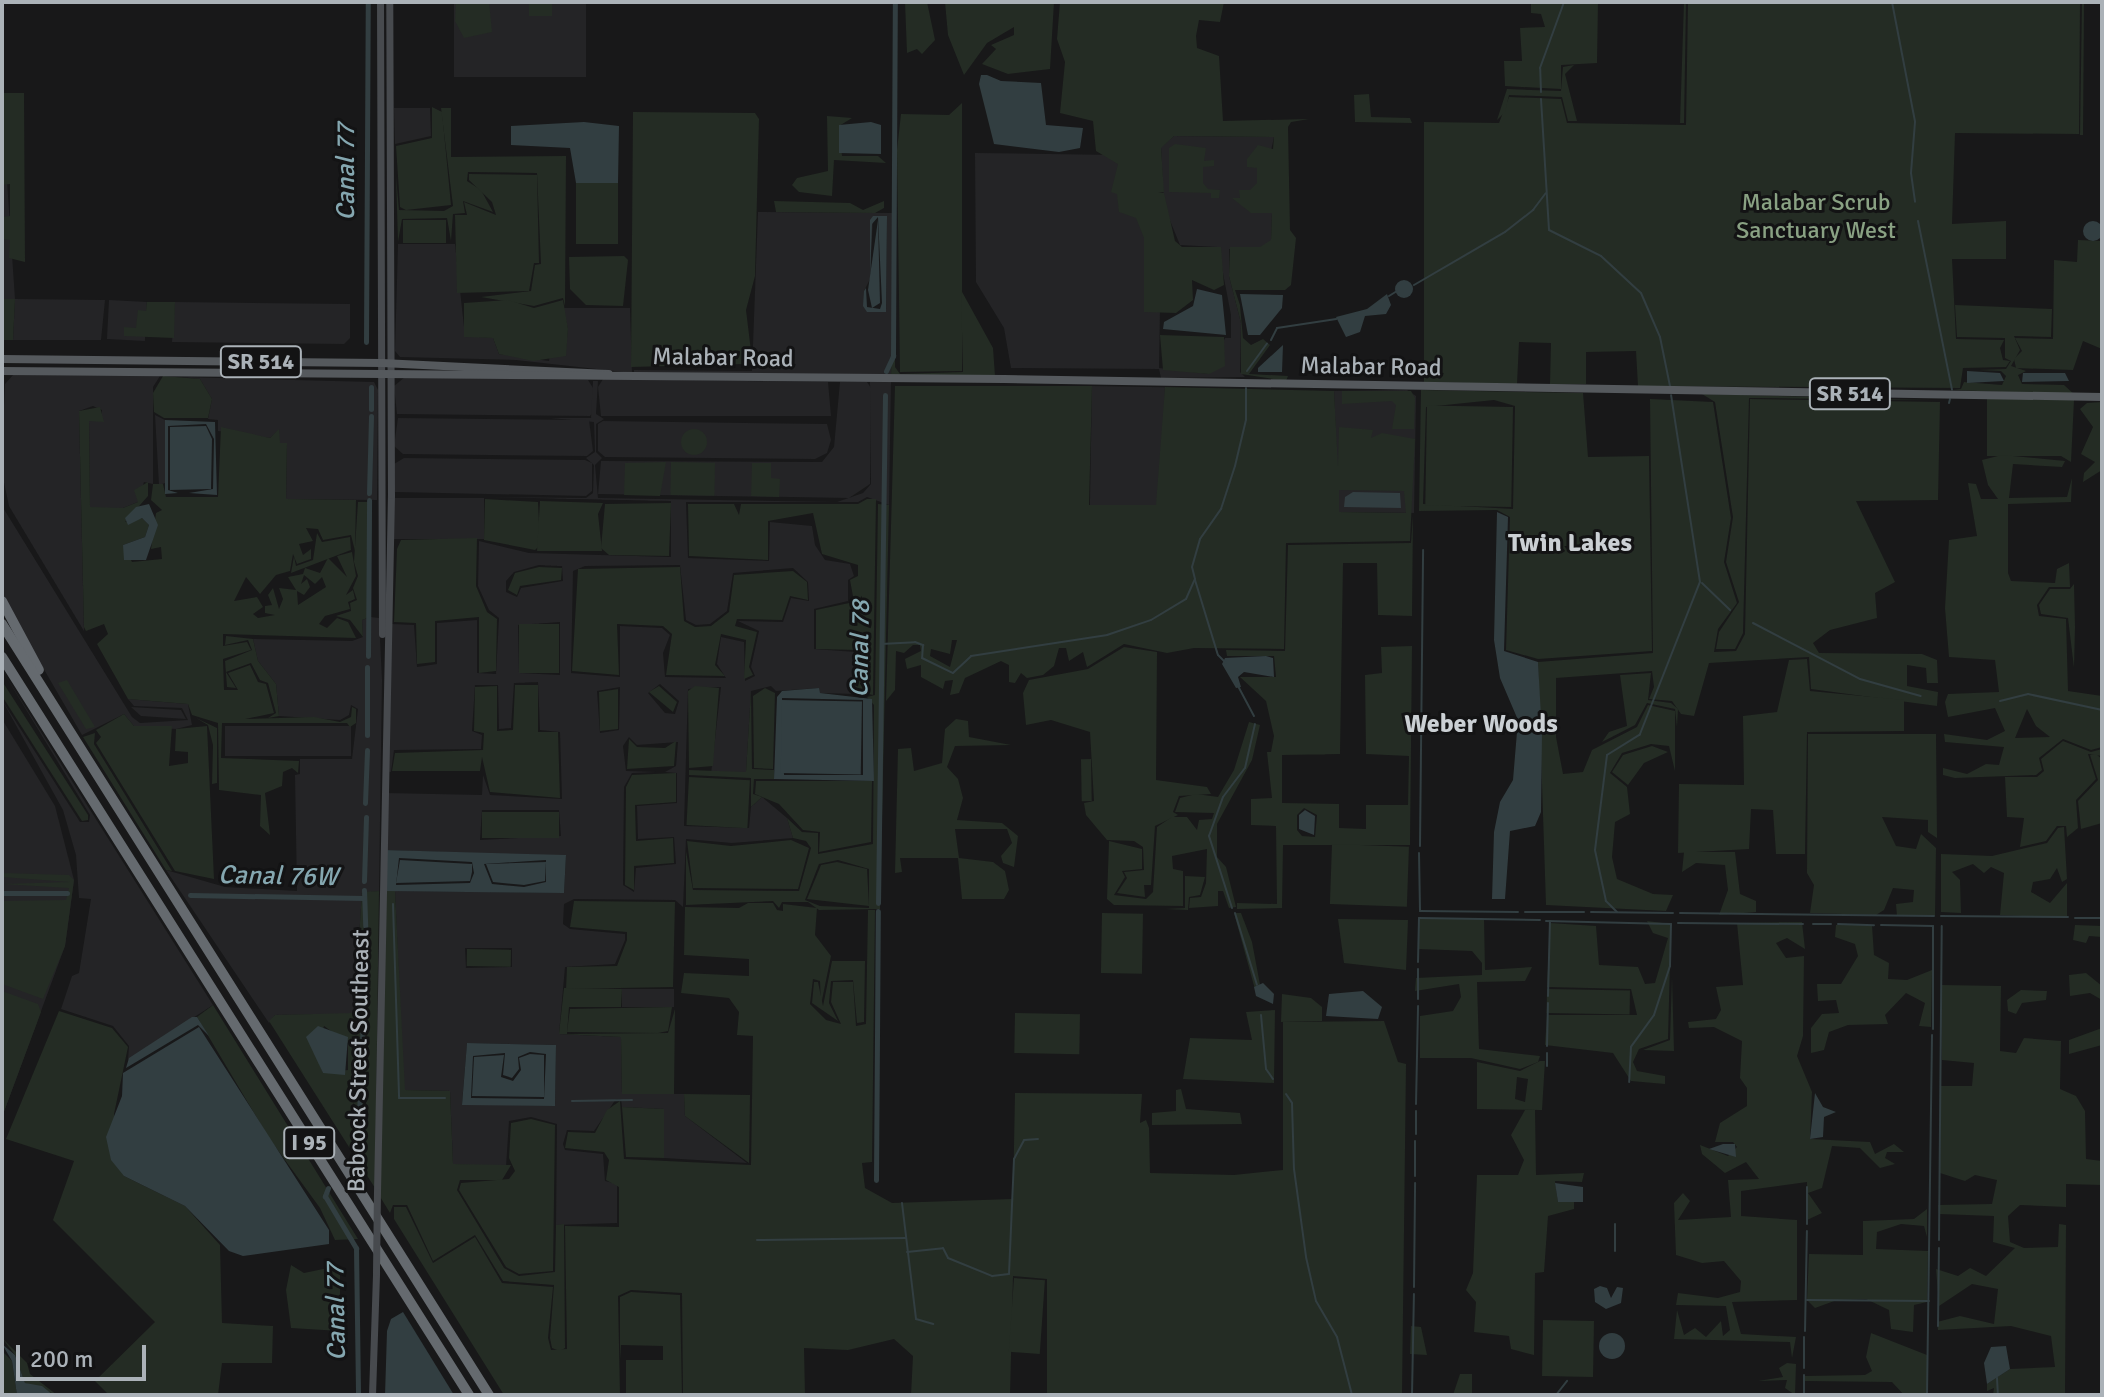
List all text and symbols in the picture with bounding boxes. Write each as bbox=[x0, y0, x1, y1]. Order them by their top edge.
water label: Canal 77 bbox=[331, 123, 363, 221]
park label: Malabar Scrub Sanctuary West bbox=[1736, 189, 1896, 245]
street label: Malabar Road bbox=[652, 342, 794, 374]
road number: SR 514 bbox=[219, 344, 303, 380]
street label: Malabar Road bbox=[1300, 351, 1442, 383]
road number: SR 514 bbox=[1808, 376, 1892, 412]
district label: Twin Lakes bbox=[1508, 528, 1632, 560]
water label: Canal 78 bbox=[845, 600, 877, 698]
district label: Weber Woods bbox=[1404, 709, 1558, 741]
water label: Canal 76W bbox=[218, 860, 338, 894]
street label: Babcock Street Southeast bbox=[342, 929, 376, 1193]
road number: I 95 bbox=[283, 1125, 335, 1161]
water label: Canal 77 bbox=[321, 1263, 353, 1361]
scale bar bbox=[20, 1329, 150, 1379]
text: 200 m bbox=[30, 1344, 93, 1374]

